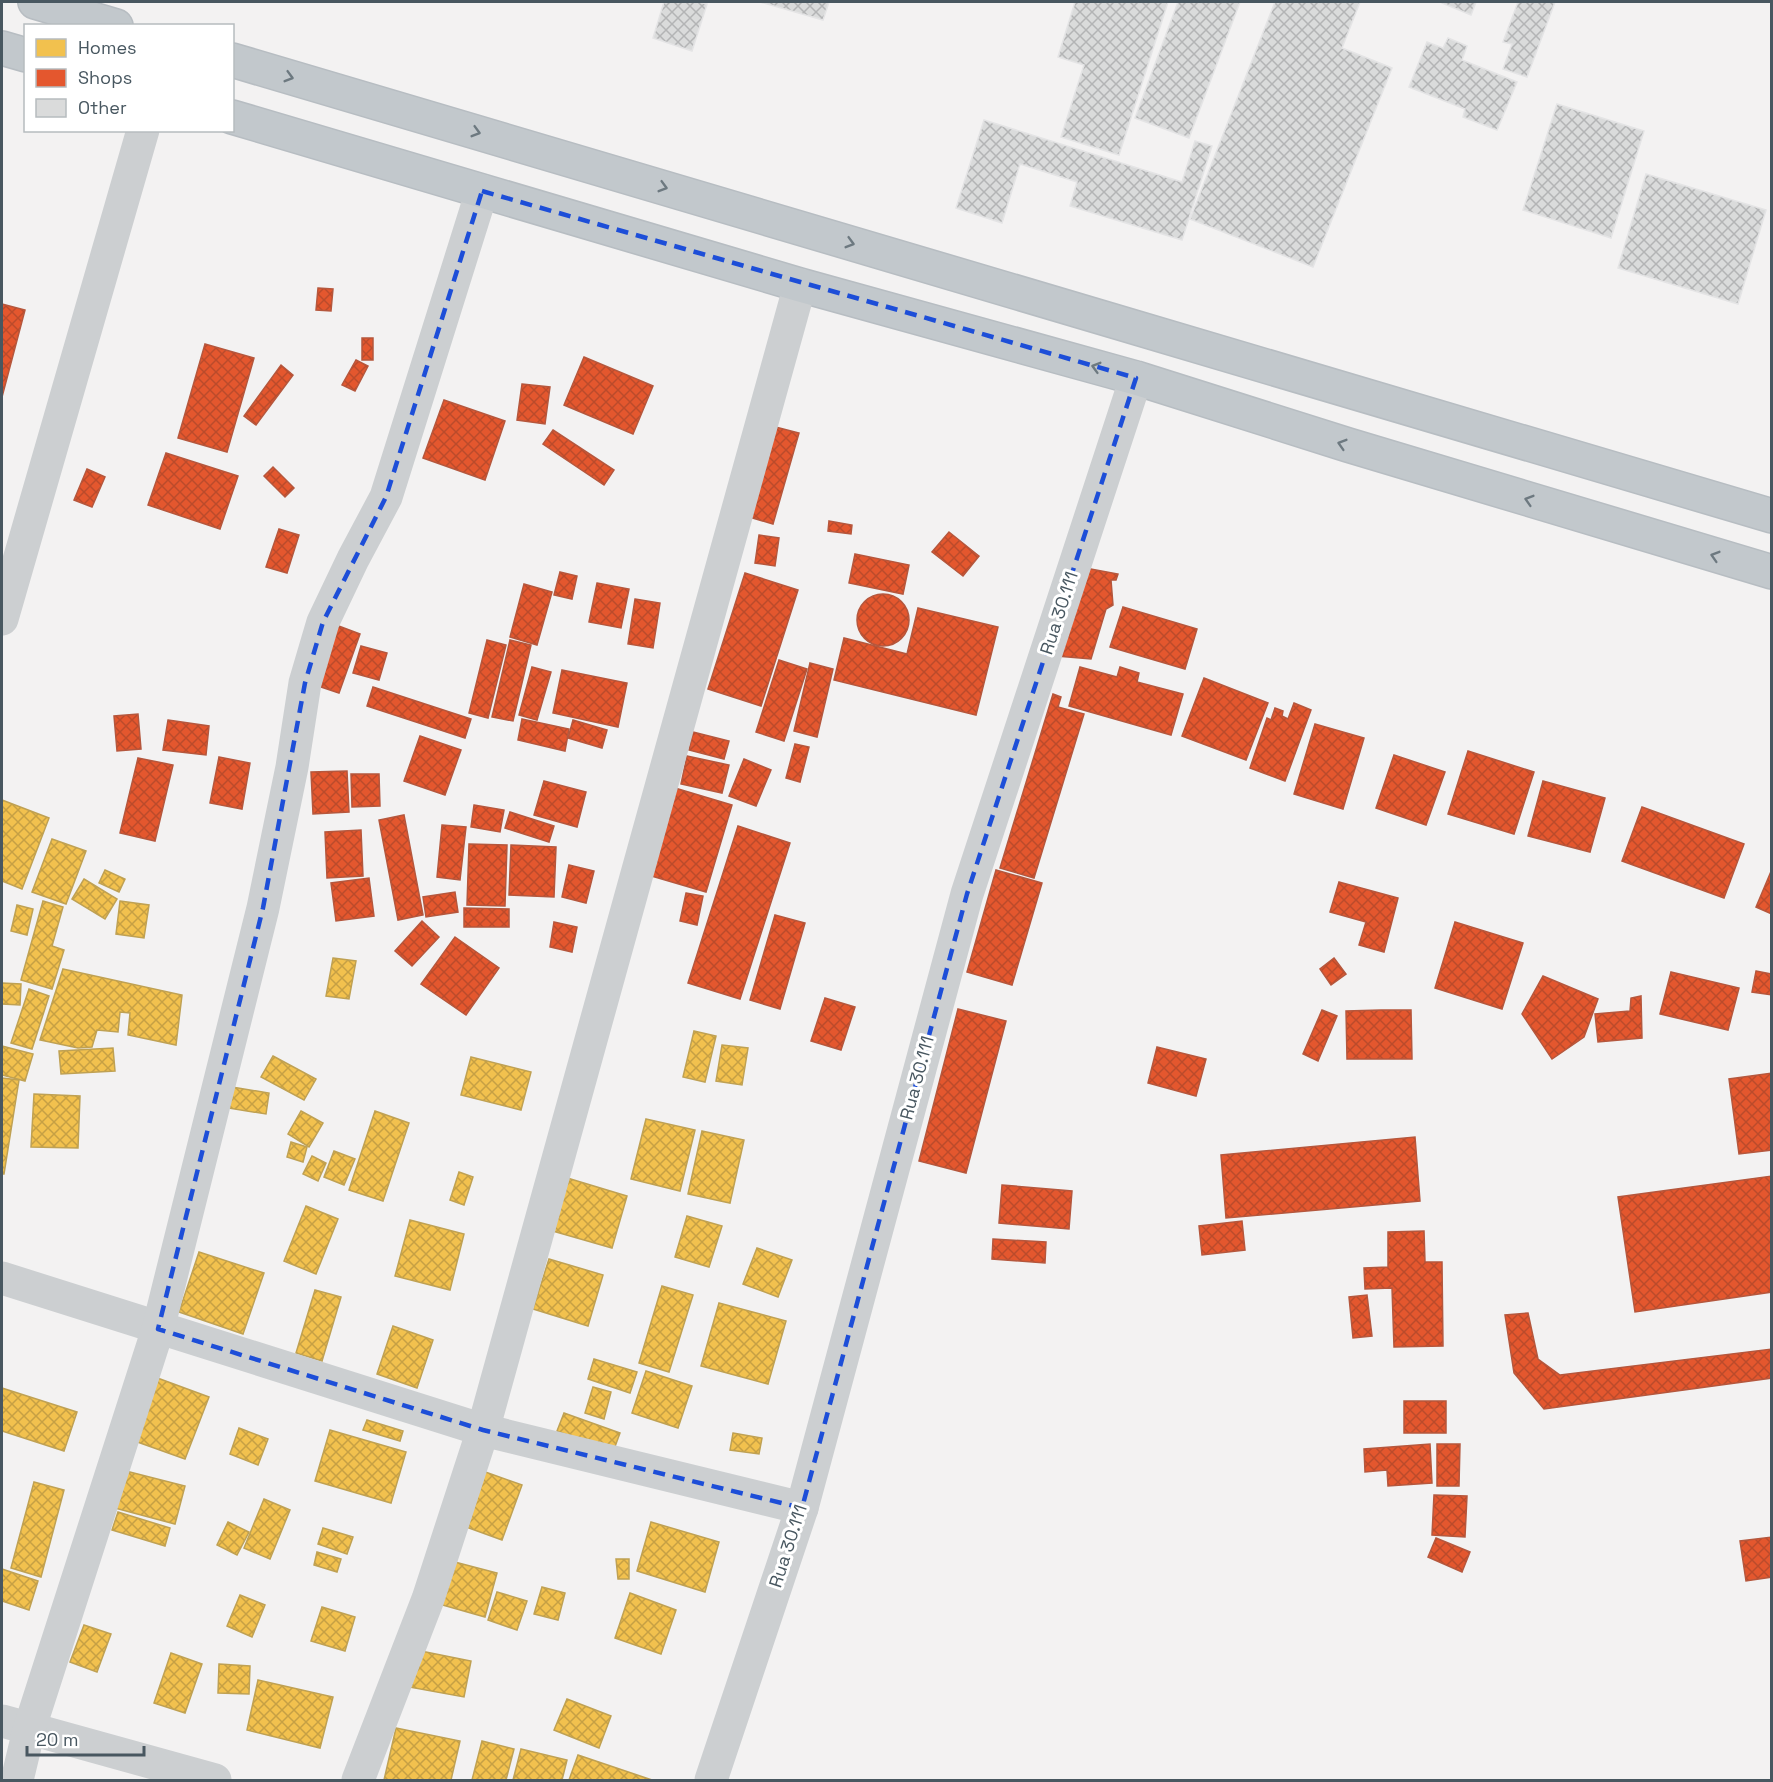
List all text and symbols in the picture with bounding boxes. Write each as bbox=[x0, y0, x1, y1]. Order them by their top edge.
legend bbox=[24, 24, 234, 132]
text: Homes bbox=[78, 36, 137, 59]
text: Shops bbox=[78, 66, 132, 89]
one-way arrow bbox=[283, 70, 294, 82]
text: Other bbox=[78, 96, 127, 119]
one-way arrow bbox=[470, 125, 481, 137]
one-way arrow bbox=[657, 180, 667, 192]
one-way arrow bbox=[844, 236, 854, 248]
one-way arrow bbox=[1091, 362, 1101, 374]
one-way arrow bbox=[1337, 438, 1348, 451]
one-way arrow bbox=[1524, 495, 1535, 507]
one-way arrow bbox=[1711, 551, 1721, 563]
street label: Rua 30.111 bbox=[1034, 568, 1083, 657]
street label: Rua 30.111 bbox=[894, 1033, 939, 1122]
street label: Rua 30.111 bbox=[763, 1501, 812, 1590]
scale bar bbox=[27, 1719, 144, 1757]
text: 20 m bbox=[36, 1728, 79, 1751]

